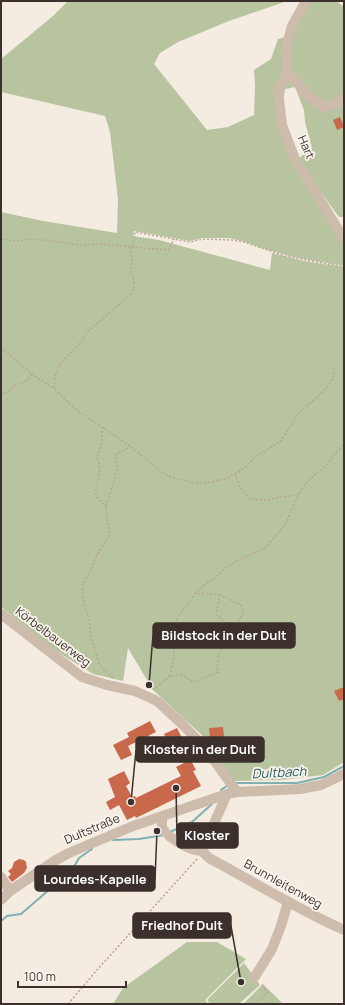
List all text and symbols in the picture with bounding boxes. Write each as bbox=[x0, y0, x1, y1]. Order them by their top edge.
street label: Hart bbox=[294, 132, 319, 161]
street label: Körbelbauerweg bbox=[12, 603, 94, 671]
callout: Bildstock in der Dult bbox=[153, 623, 295, 648]
text: Bildstock in der Dult bbox=[161, 626, 287, 644]
callout: Kloster in der Dult bbox=[136, 737, 264, 762]
text: Kloster in der Dult bbox=[144, 740, 257, 758]
water label: Dultbach bbox=[251, 762, 308, 782]
street label: Dultstraße bbox=[61, 809, 122, 848]
callout: Kloster bbox=[177, 823, 238, 848]
text: Kloster bbox=[184, 826, 230, 844]
street label: Brunnleitenweg bbox=[241, 855, 326, 912]
callout: Lourdes-Kapelle bbox=[35, 866, 155, 891]
text: Lourdes-Kapelle bbox=[43, 870, 147, 888]
callout: Friedhof Dult bbox=[133, 913, 231, 938]
text: Friedhof Dult bbox=[141, 916, 223, 934]
scale bar bbox=[18, 963, 126, 989]
text: 100 m bbox=[24, 968, 56, 985]

